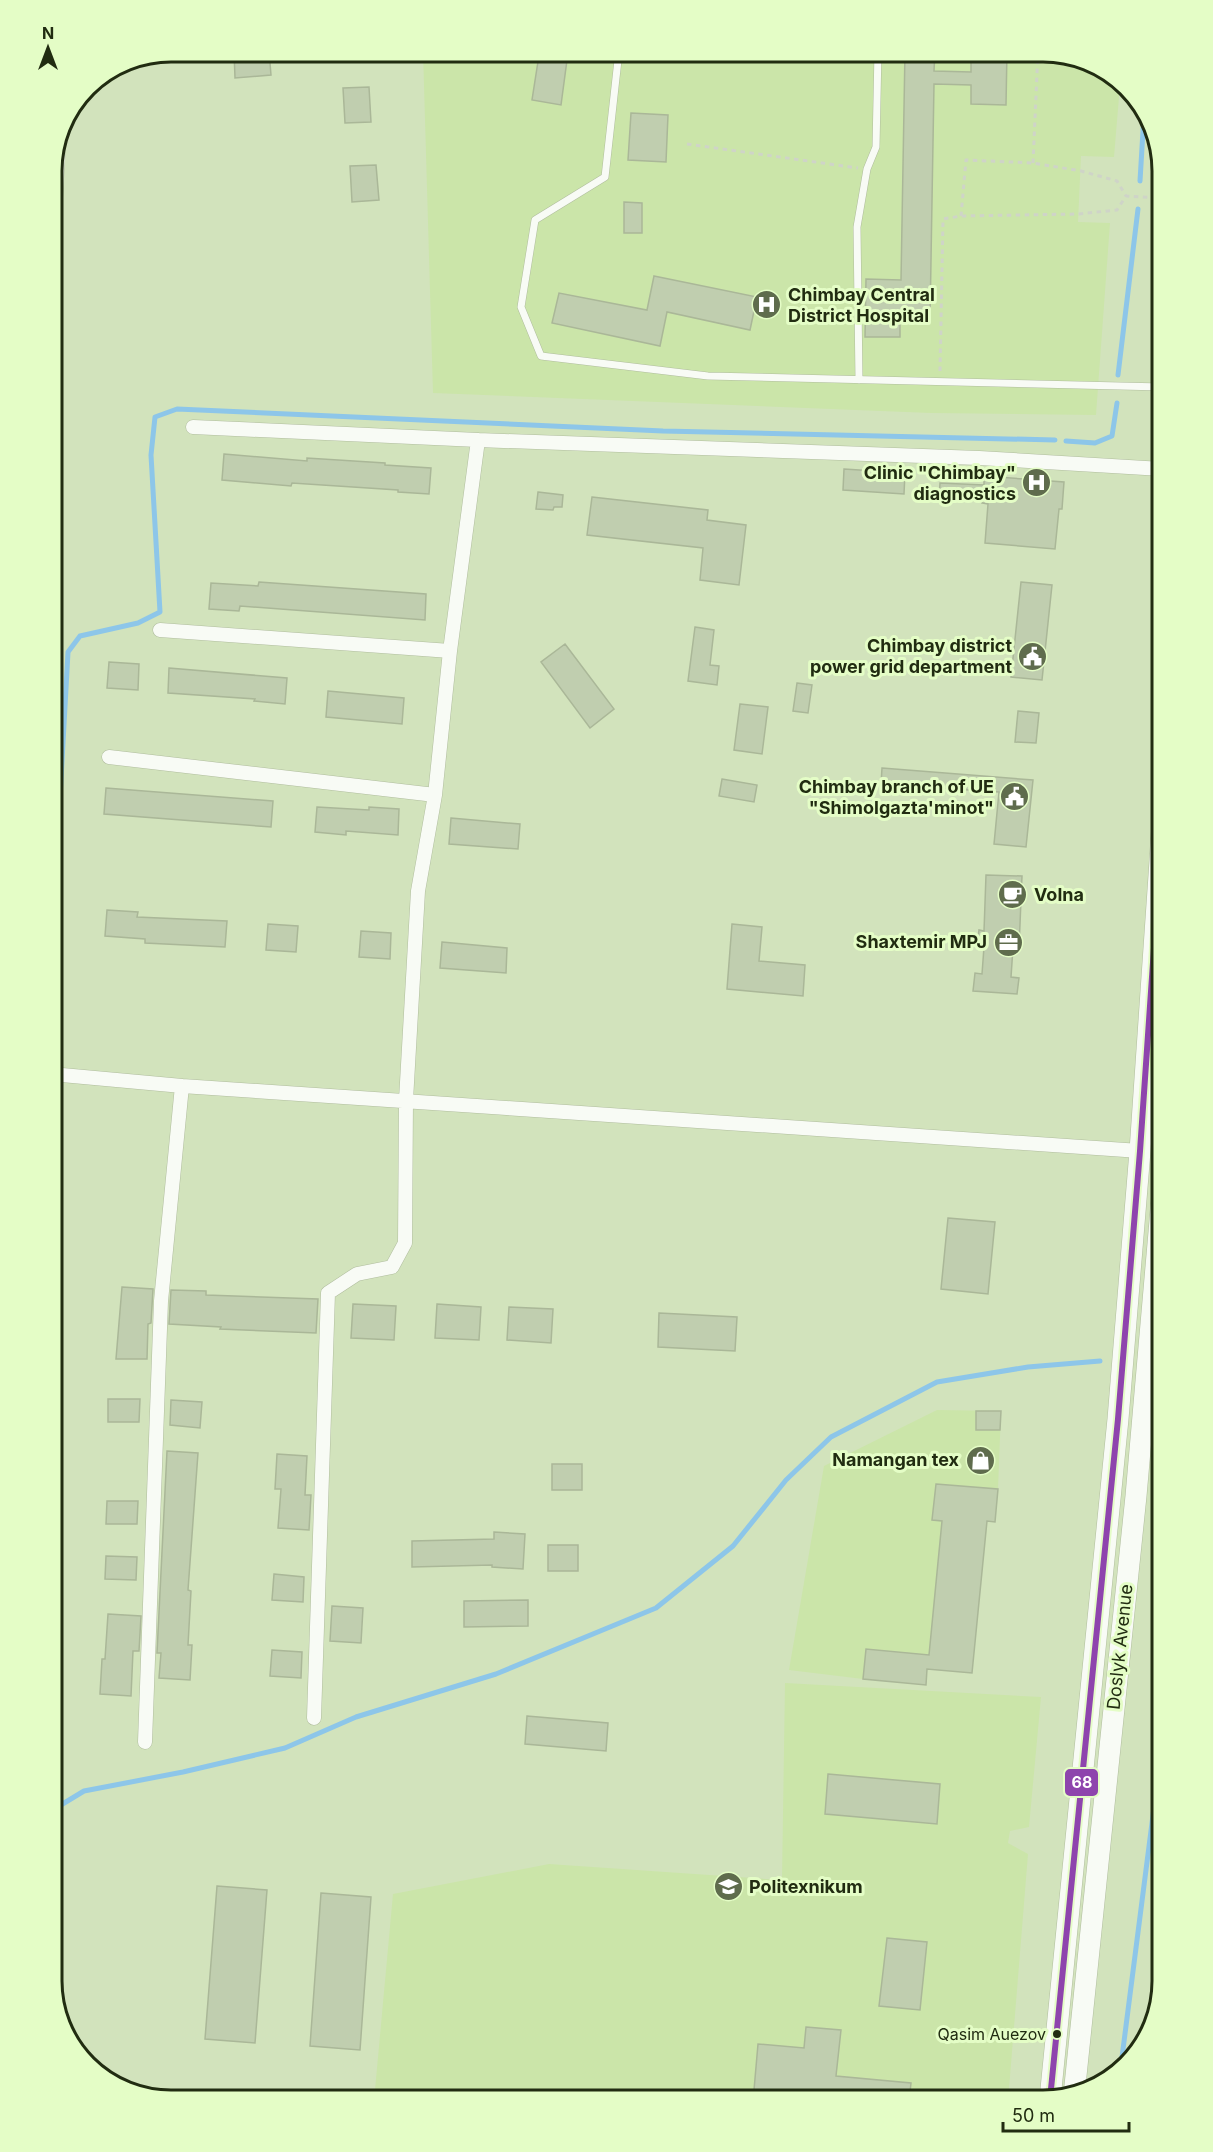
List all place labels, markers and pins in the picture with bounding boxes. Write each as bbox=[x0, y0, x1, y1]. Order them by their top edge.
place label: Chimbay Central District Hospital bbox=[788, 284, 935, 326]
hospital icon: Chimbay Central District Hospital bbox=[751, 289, 783, 321]
place label: Clinic "Chimbay" diagnostics bbox=[864, 462, 1016, 504]
hospital icon: Clinic "Chimbay" diagnostics bbox=[1021, 467, 1053, 499]
place label: Chimbay district power grid department bbox=[810, 635, 1012, 677]
public building icon: Chimbay district power grid department bbox=[1017, 640, 1049, 672]
place label: Chimbay branch of UE "Shimolgazta'minot" bbox=[799, 776, 994, 818]
public building icon: Chimbay branch of UE "Shimolgazta'minot" bbox=[999, 781, 1031, 813]
cafe icon: Volna bbox=[997, 879, 1029, 911]
place label: Volna bbox=[1034, 884, 1084, 905]
office icon: Shaxtemir MPJ bbox=[992, 926, 1024, 958]
place label: Shaxtemir MPJ bbox=[856, 931, 987, 952]
shop icon: Namangan tex bbox=[964, 1444, 996, 1476]
place label: Namangan tex bbox=[832, 1449, 960, 1470]
school or university icon: Politexnikum bbox=[712, 1871, 744, 1903]
place label: Politexnikum bbox=[749, 1876, 863, 1897]
place label: Qasim Auezov bbox=[937, 2024, 1046, 2044]
marker: Qasim Auezov bbox=[1051, 2028, 1063, 2040]

